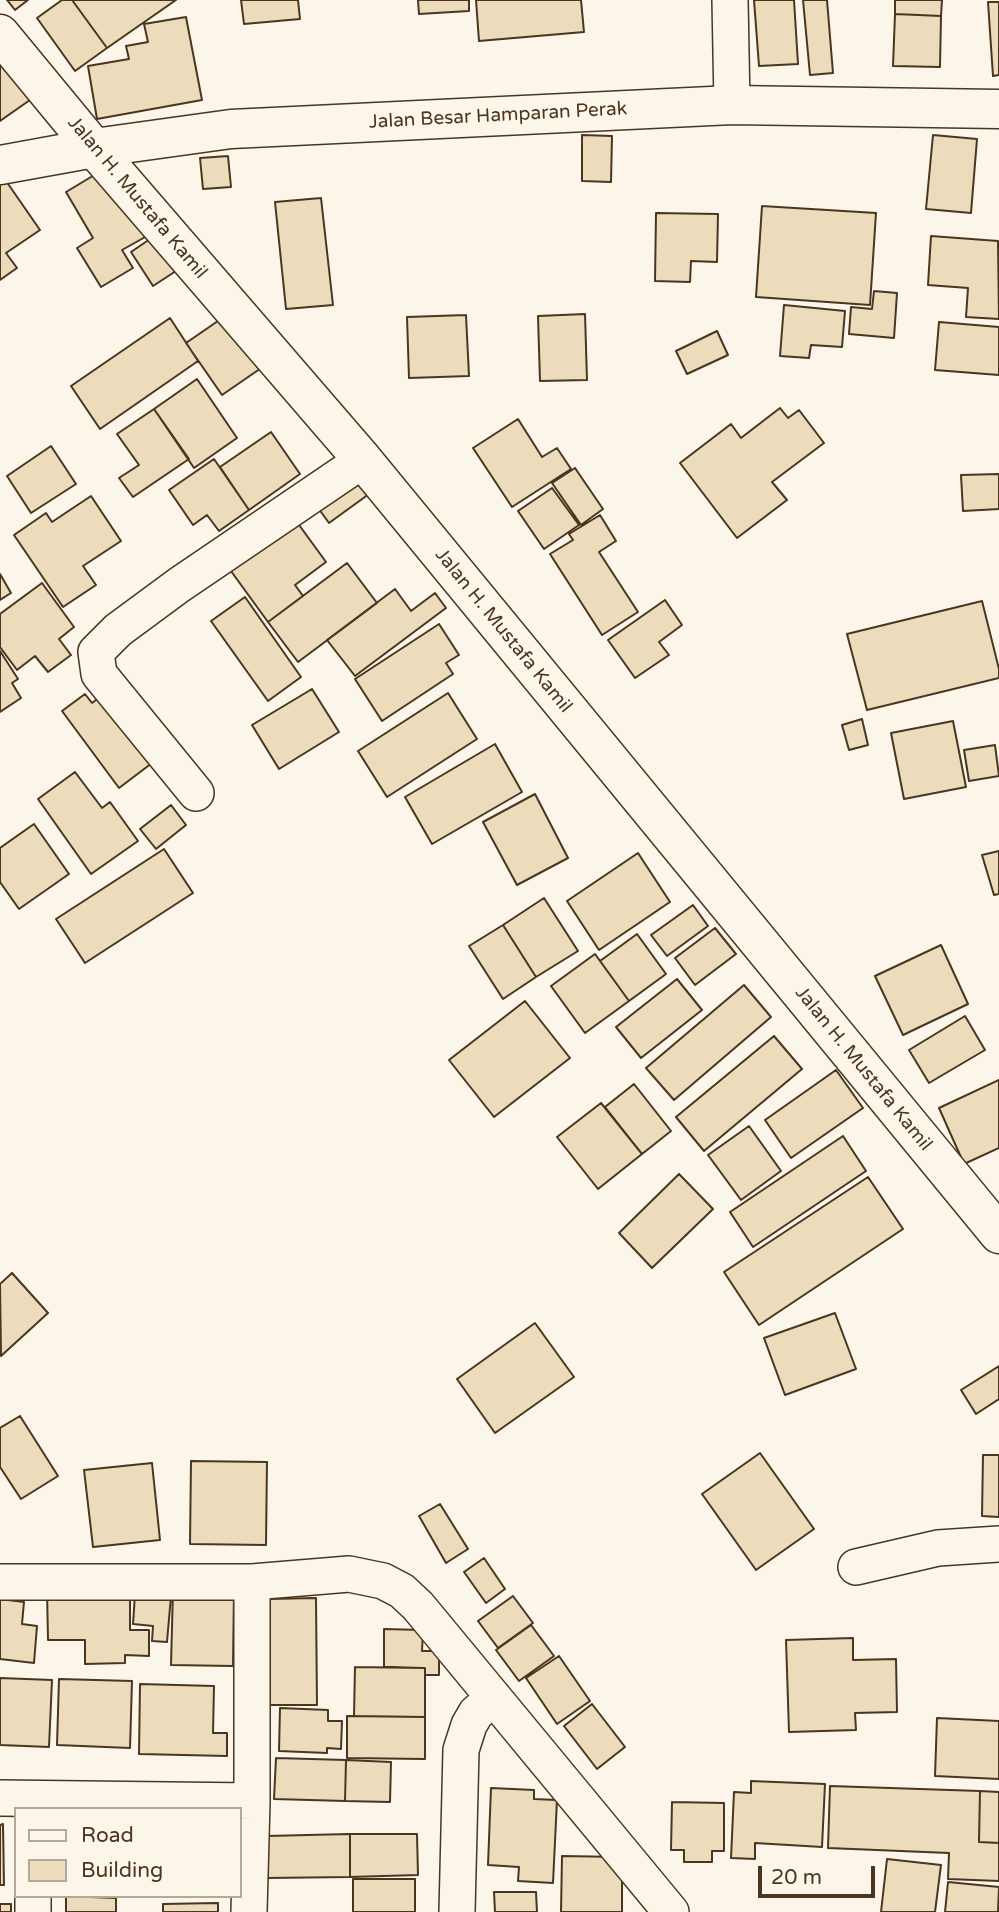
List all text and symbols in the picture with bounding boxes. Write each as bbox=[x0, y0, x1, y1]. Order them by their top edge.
street label: Jalan Besar Hamparan Perak bbox=[368, 98, 628, 134]
street label: Jalan H. Mustafa Kamil bbox=[62, 112, 212, 284]
street label: Jalan H. Mustafa Kamil bbox=[430, 544, 576, 718]
street label: Jalan H. Mustafa Kamil bbox=[790, 982, 936, 1156]
legend bbox=[14, 1807, 242, 1898]
text: Road bbox=[81, 1823, 134, 1848]
scale bar bbox=[761, 1853, 878, 1897]
text: Building bbox=[81, 1858, 163, 1883]
text: 20 m bbox=[771, 1865, 822, 1890]

